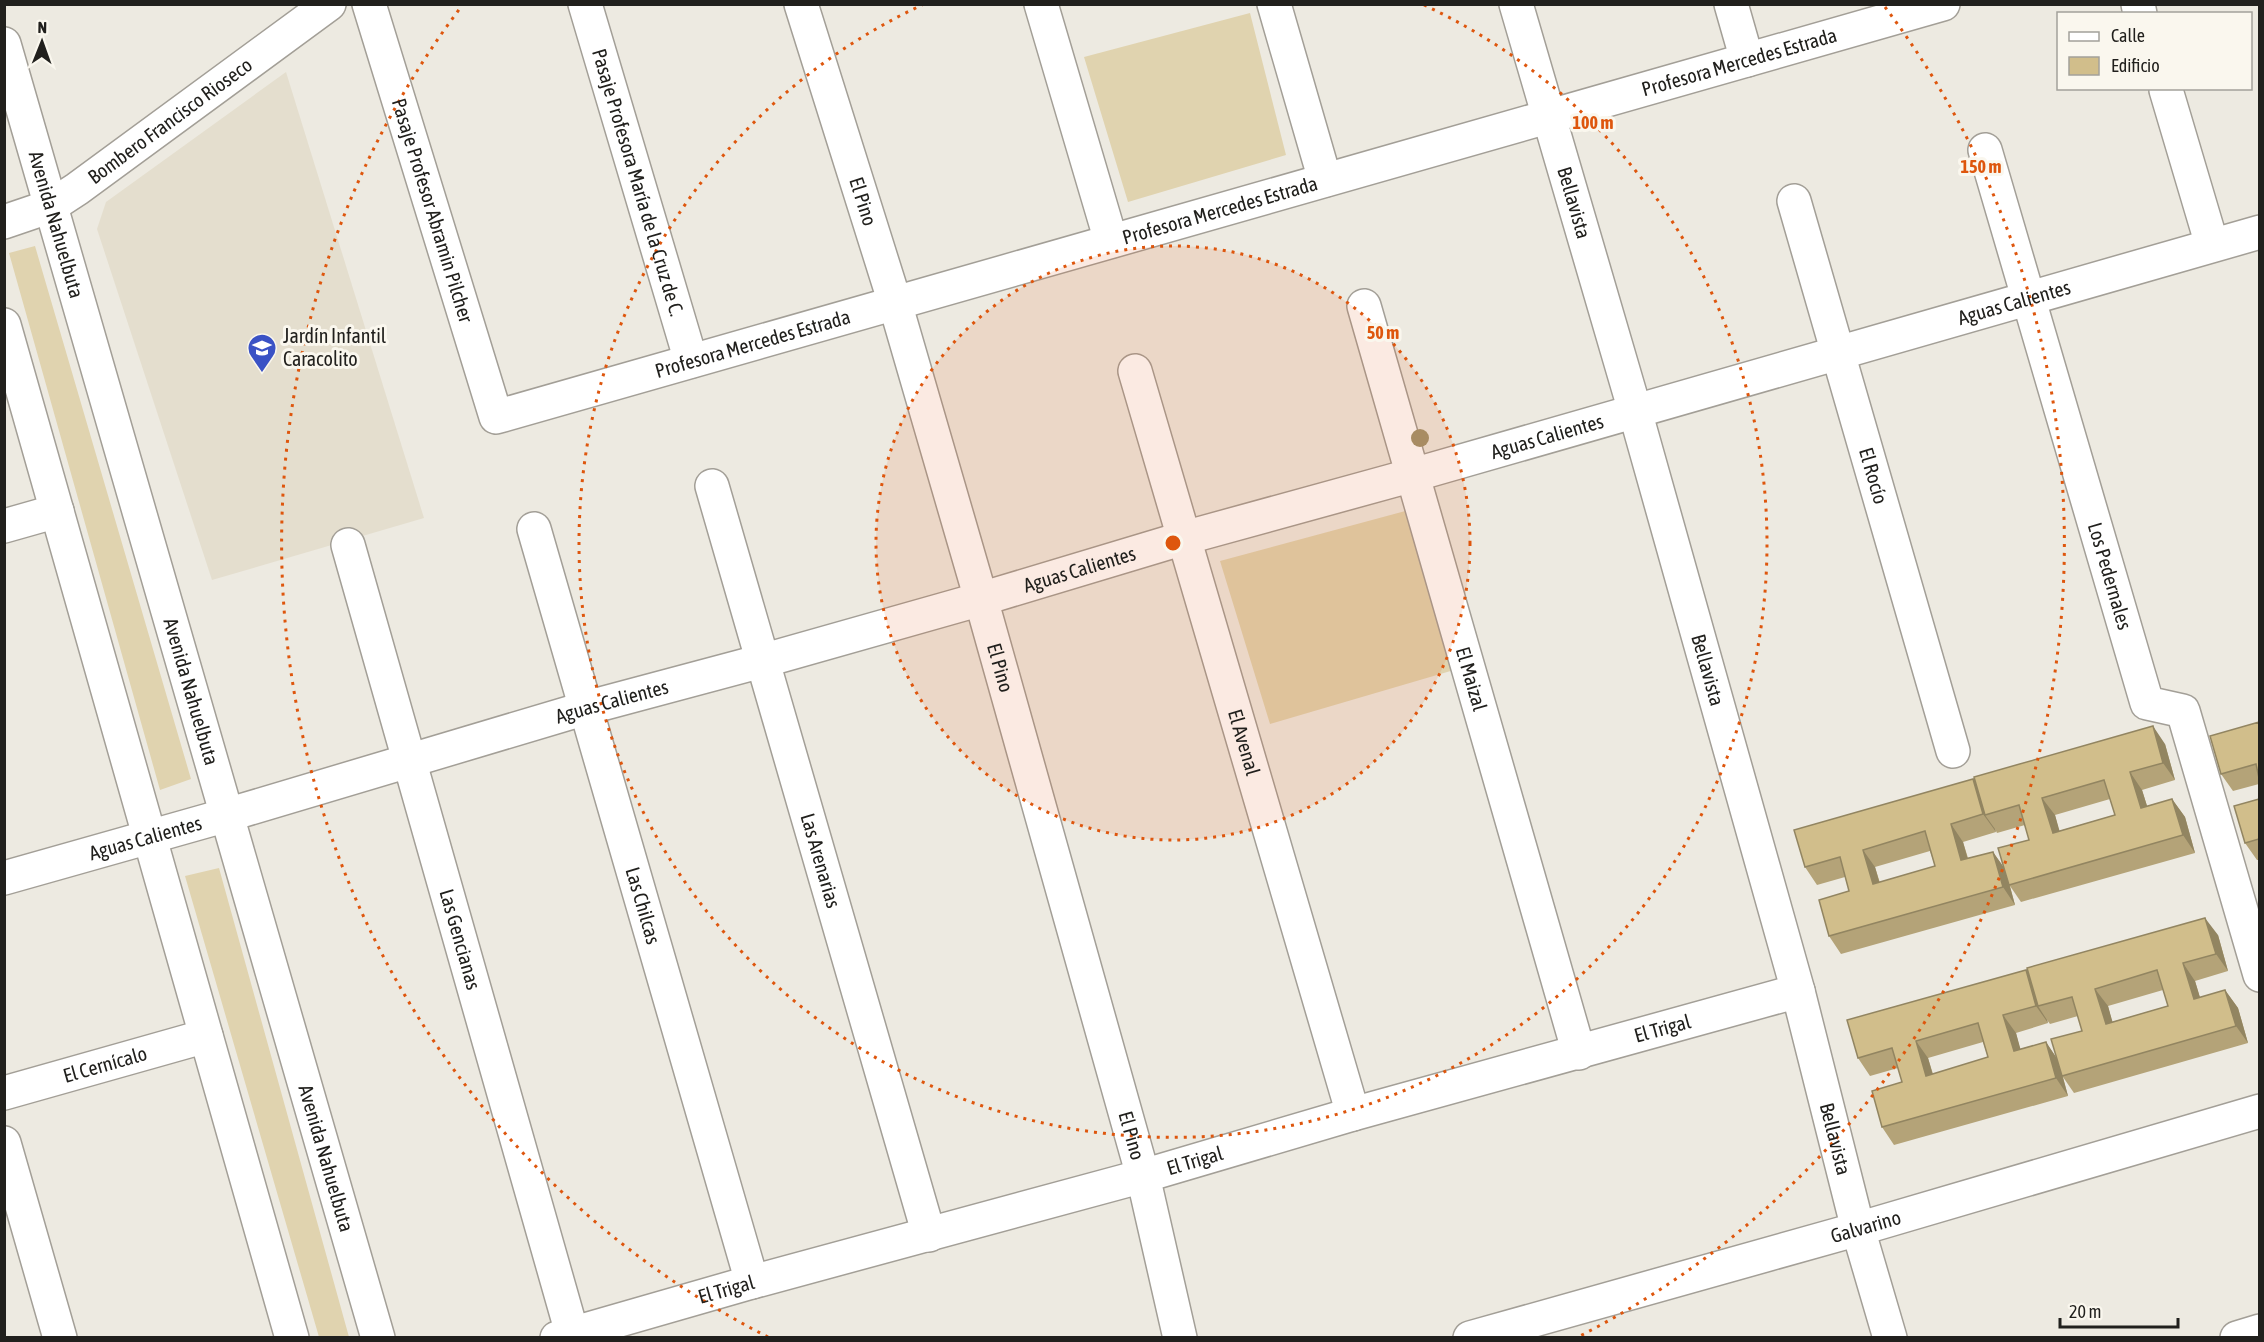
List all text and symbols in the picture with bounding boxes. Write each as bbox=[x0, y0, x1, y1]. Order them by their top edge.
north arrow bbox=[12, 12, 72, 72]
legend bbox=[2057, 12, 2252, 90]
text: N bbox=[37, 18, 47, 36]
street label: Profesora Mercedes Estrada bbox=[1639, 23, 1839, 100]
text: Calle bbox=[2111, 25, 2145, 46]
street label: Pasaje Profesora María de la Cruz de C. bbox=[588, 46, 689, 319]
street label: Bombero Francisco Rioseco bbox=[83, 53, 256, 188]
text: Edificio bbox=[2111, 55, 2160, 76]
street label: Pasaje Profesor Abramin Pilcher bbox=[388, 95, 479, 326]
text: 100 m bbox=[1573, 112, 1613, 133]
street label: Avenida Nahuelbuta bbox=[25, 148, 89, 301]
text: 150 m bbox=[1961, 156, 2001, 177]
street label: Bellavista bbox=[1553, 164, 1596, 241]
street label: Profesora Mercedes Estrada bbox=[1120, 171, 1320, 249]
street label: El Pino bbox=[845, 174, 882, 228]
street label: Aguas Calientes bbox=[1955, 275, 2073, 329]
street label: Profesora Mercedes Estrada bbox=[652, 304, 853, 382]
text: 50 m bbox=[1367, 322, 1399, 343]
place label: Jardín Infantil Caracolito bbox=[283, 324, 387, 370]
school or university icon: Jardín Infantil Caracolito bbox=[246, 332, 278, 374]
street label: Aguas Calientes bbox=[1488, 409, 1606, 463]
street label: El Rocío bbox=[1855, 445, 1893, 506]
street label: Los Pedernales bbox=[2084, 520, 2137, 632]
centre of rings bbox=[1163, 533, 1183, 553]
street label: Aguas Calientes bbox=[1021, 541, 1138, 597]
street label: Avenida Nahuelbuta bbox=[159, 615, 224, 768]
street label: Bellavista bbox=[1687, 631, 1729, 708]
street label: El Pino bbox=[983, 640, 1019, 695]
street label: El Maizal bbox=[1452, 644, 1492, 714]
street label: Aguas Calientes bbox=[553, 675, 671, 727]
street label: El Avenal bbox=[1224, 706, 1265, 779]
street label: Las Arenarias bbox=[796, 810, 846, 911]
street label: Aguas Calientes bbox=[86, 811, 204, 864]
street label: Las Chilcas bbox=[621, 864, 666, 947]
street label: Las Gencianas bbox=[435, 886, 486, 992]
street label: El Trigal bbox=[1632, 1009, 1694, 1047]
street label: El Cernícalo bbox=[60, 1041, 149, 1087]
street label: Avenida Nahuelbuta bbox=[294, 1082, 359, 1234]
street label: Bellavista bbox=[1816, 1100, 1856, 1177]
street label: El Pino bbox=[1114, 1108, 1150, 1162]
street label: El Trigal bbox=[1164, 1141, 1226, 1179]
street label: Galvarino bbox=[1828, 1205, 1903, 1247]
street label: El Trigal bbox=[695, 1270, 758, 1308]
scale bar bbox=[2060, 1291, 2178, 1329]
text: 20 m bbox=[2069, 1301, 2101, 1322]

